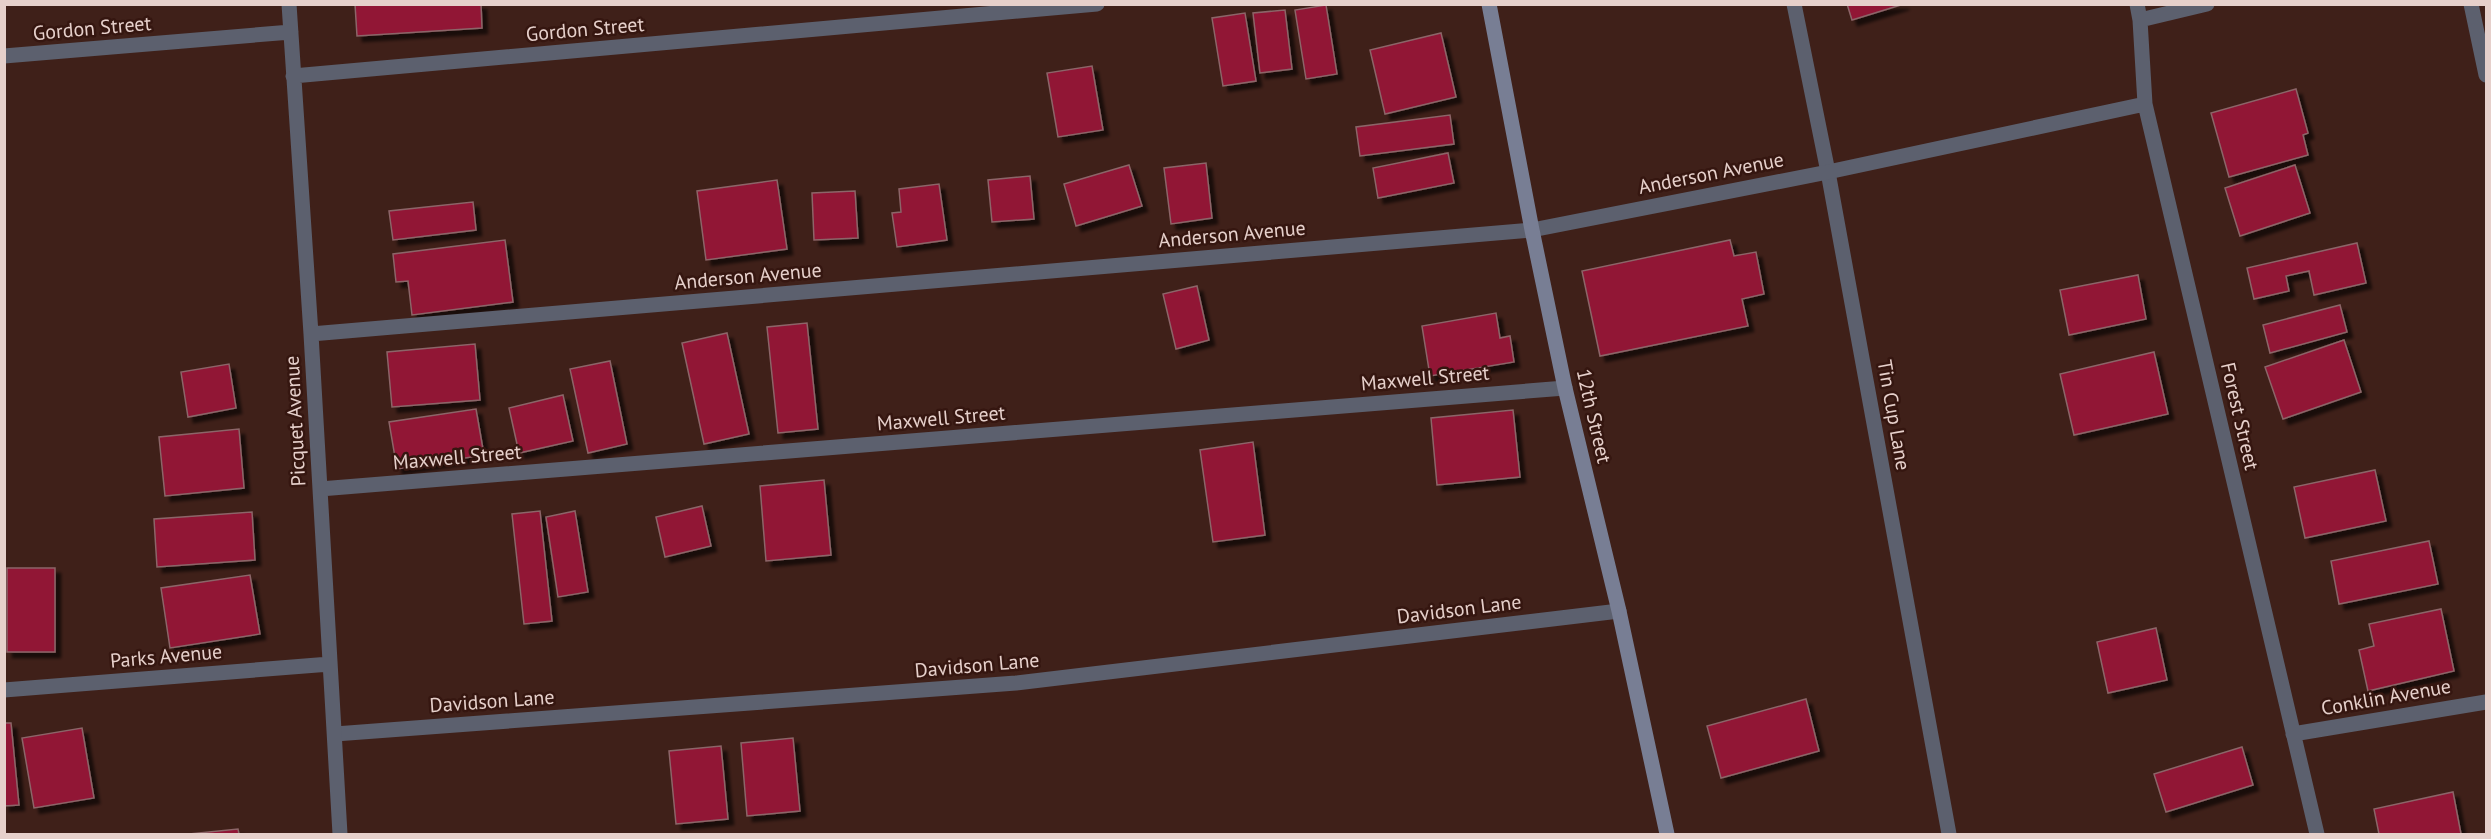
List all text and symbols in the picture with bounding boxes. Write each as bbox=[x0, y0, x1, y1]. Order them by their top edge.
street label: Gordon Street bbox=[32, 10, 152, 46]
street label: Gordon Street bbox=[525, 11, 645, 47]
street label: Anderson Avenue bbox=[1636, 146, 1786, 200]
street label: Anderson Avenue bbox=[1157, 215, 1307, 253]
street label: Anderson Avenue bbox=[673, 257, 823, 295]
street label: Picquet Avenue bbox=[279, 355, 311, 487]
street label: Tin Cup Lane bbox=[1871, 358, 1917, 472]
street label: Maxwell Street bbox=[1360, 359, 1490, 397]
street label: Forest Street bbox=[2215, 360, 2265, 473]
street label: 12th Street bbox=[1571, 366, 1618, 466]
street label: Maxwell Street bbox=[876, 399, 1006, 437]
street label: Maxwell Street bbox=[392, 438, 522, 476]
street label: Davidson Lane bbox=[1395, 588, 1523, 630]
street label: Parks Avenue bbox=[109, 638, 223, 674]
street label: Davidson Lane bbox=[914, 647, 1040, 683]
street label: Conklin Avenue bbox=[2319, 673, 2453, 721]
street label: Davidson Lane bbox=[429, 684, 555, 718]

